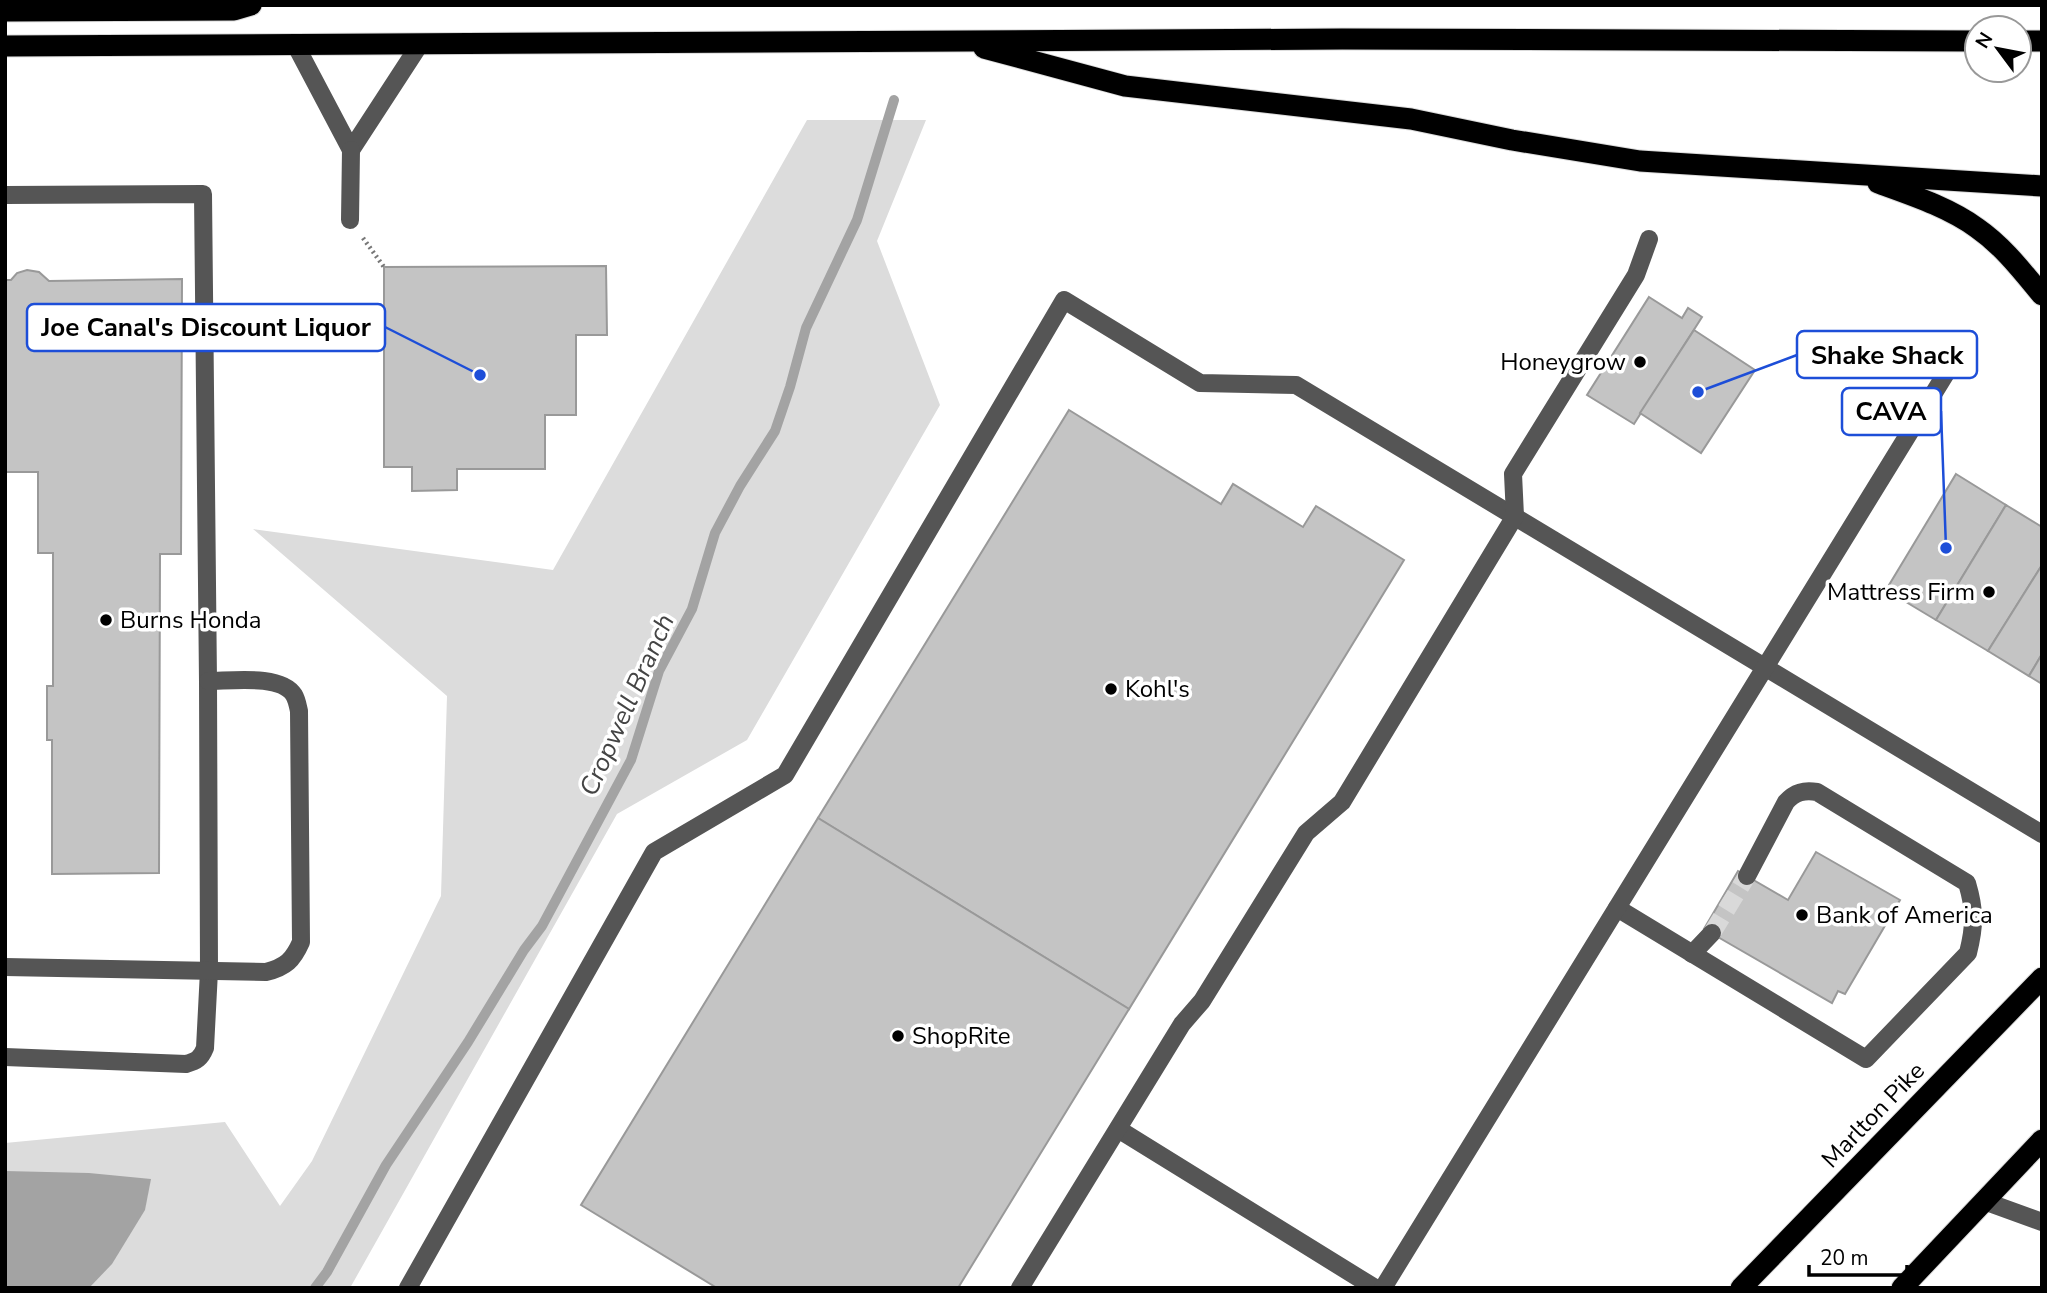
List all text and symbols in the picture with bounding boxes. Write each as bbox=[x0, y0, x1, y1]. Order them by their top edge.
north arrow bbox=[1963, 14, 2033, 84]
text: N bbox=[1970, 28, 1999, 53]
callout: Joe Canal's Discount Liquor bbox=[27, 304, 385, 351]
text: Joe Canal's Discount Liquor bbox=[40, 310, 372, 345]
callout: Shake Shack bbox=[1797, 331, 1977, 378]
text: Shake Shack bbox=[1811, 338, 1964, 373]
place label: Honeygrow bbox=[1500, 346, 1626, 378]
marker: Honeygrow bbox=[1632, 354, 1648, 370]
callout: CAVA bbox=[1842, 388, 1941, 435]
text: CAVA bbox=[1855, 394, 1927, 429]
place label: Mattress Firm bbox=[1827, 576, 1975, 608]
marker: Mattress Firm bbox=[1981, 584, 1997, 600]
place label: Burns Honda bbox=[120, 604, 262, 636]
water label: Cropwell Branch bbox=[571, 608, 683, 802]
marker: Burns Honda bbox=[98, 612, 114, 628]
place label: Kohl's bbox=[1125, 673, 1190, 705]
marker: Kohl's bbox=[1103, 681, 1119, 697]
place label: Bank of America bbox=[1816, 899, 1993, 931]
marker: Bank of America bbox=[1794, 907, 1810, 923]
place label: ShopRite bbox=[912, 1020, 1010, 1052]
marker: ShopRite bbox=[890, 1028, 906, 1044]
street label: Marlton Pike bbox=[1814, 1055, 1932, 1175]
scale bar bbox=[1809, 1234, 1907, 1278]
text: 20 m bbox=[1820, 1244, 1869, 1272]

